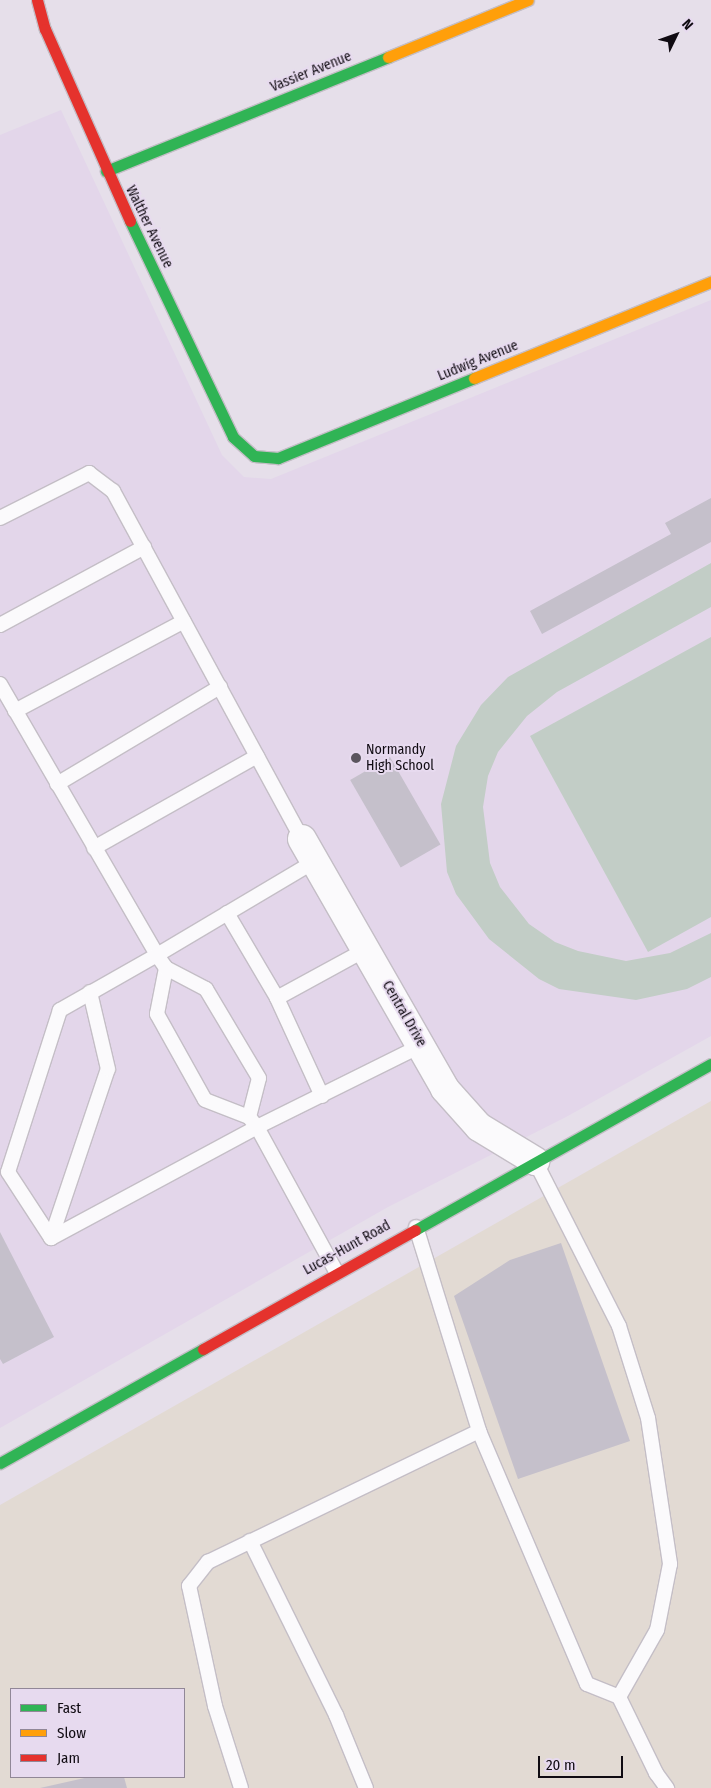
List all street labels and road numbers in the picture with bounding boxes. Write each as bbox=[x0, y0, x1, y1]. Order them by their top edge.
street label: Vassier Avenue bbox=[268, 48, 354, 96]
street label: Walther Avenue bbox=[122, 183, 176, 271]
street label: Ludwig Avenue bbox=[435, 337, 521, 385]
street label: Central Drive bbox=[378, 978, 430, 1050]
street label: Lucas-Hunt Road bbox=[301, 1217, 393, 1279]

